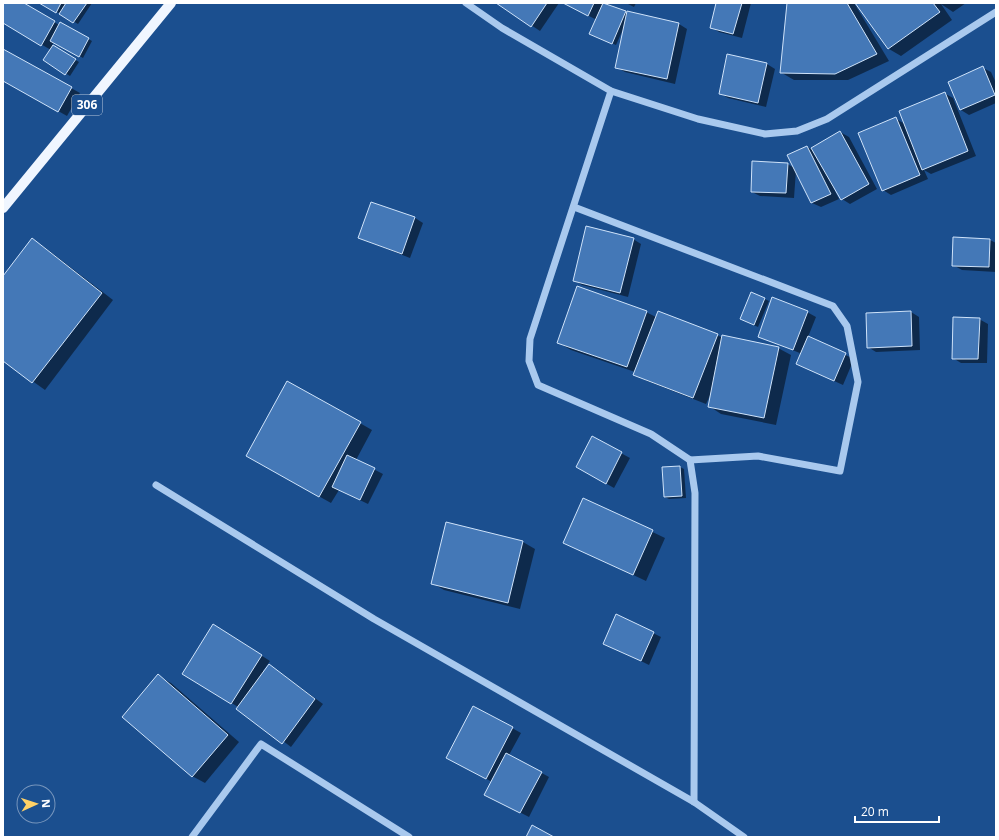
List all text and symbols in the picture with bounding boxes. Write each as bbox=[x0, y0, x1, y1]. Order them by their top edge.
road number: 306 bbox=[72, 95, 102, 115]
north arrow bbox=[16, 784, 56, 824]
scale bar bbox=[855, 798, 939, 824]
text: N bbox=[39, 799, 54, 808]
text: 20 m bbox=[861, 803, 889, 820]

